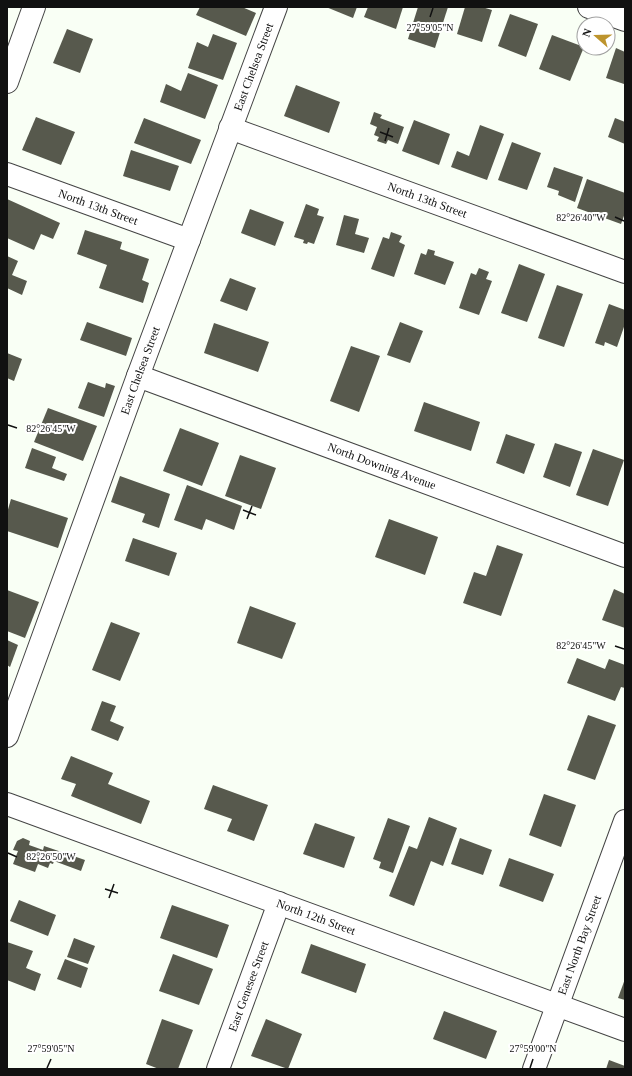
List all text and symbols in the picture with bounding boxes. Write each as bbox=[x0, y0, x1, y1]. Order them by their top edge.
north arrow bbox=[576, 16, 616, 56]
street label: East Chelsea Street bbox=[231, 21, 277, 113]
text: 27°59'05"N bbox=[406, 22, 454, 33]
text: N bbox=[580, 27, 594, 38]
street label: North 13th Street bbox=[386, 179, 469, 221]
street label: North 13th Street bbox=[57, 186, 140, 228]
text: 82°26'40"W bbox=[556, 212, 606, 223]
street label: East Chelsea Street bbox=[118, 324, 163, 416]
text: 82°26'45"W bbox=[26, 423, 76, 434]
street label: North Downing Avenue bbox=[326, 440, 438, 493]
text: 82°26'45"W bbox=[556, 640, 606, 651]
text: 82°26'50"W bbox=[26, 851, 76, 862]
street label: East North Bay Street bbox=[555, 893, 604, 997]
street label: North 12th Street bbox=[274, 896, 358, 938]
street label: East Genesee Street bbox=[225, 939, 272, 1034]
text: 27°59'05"N bbox=[27, 1043, 75, 1054]
text: 27°59'00"N bbox=[509, 1043, 557, 1054]

